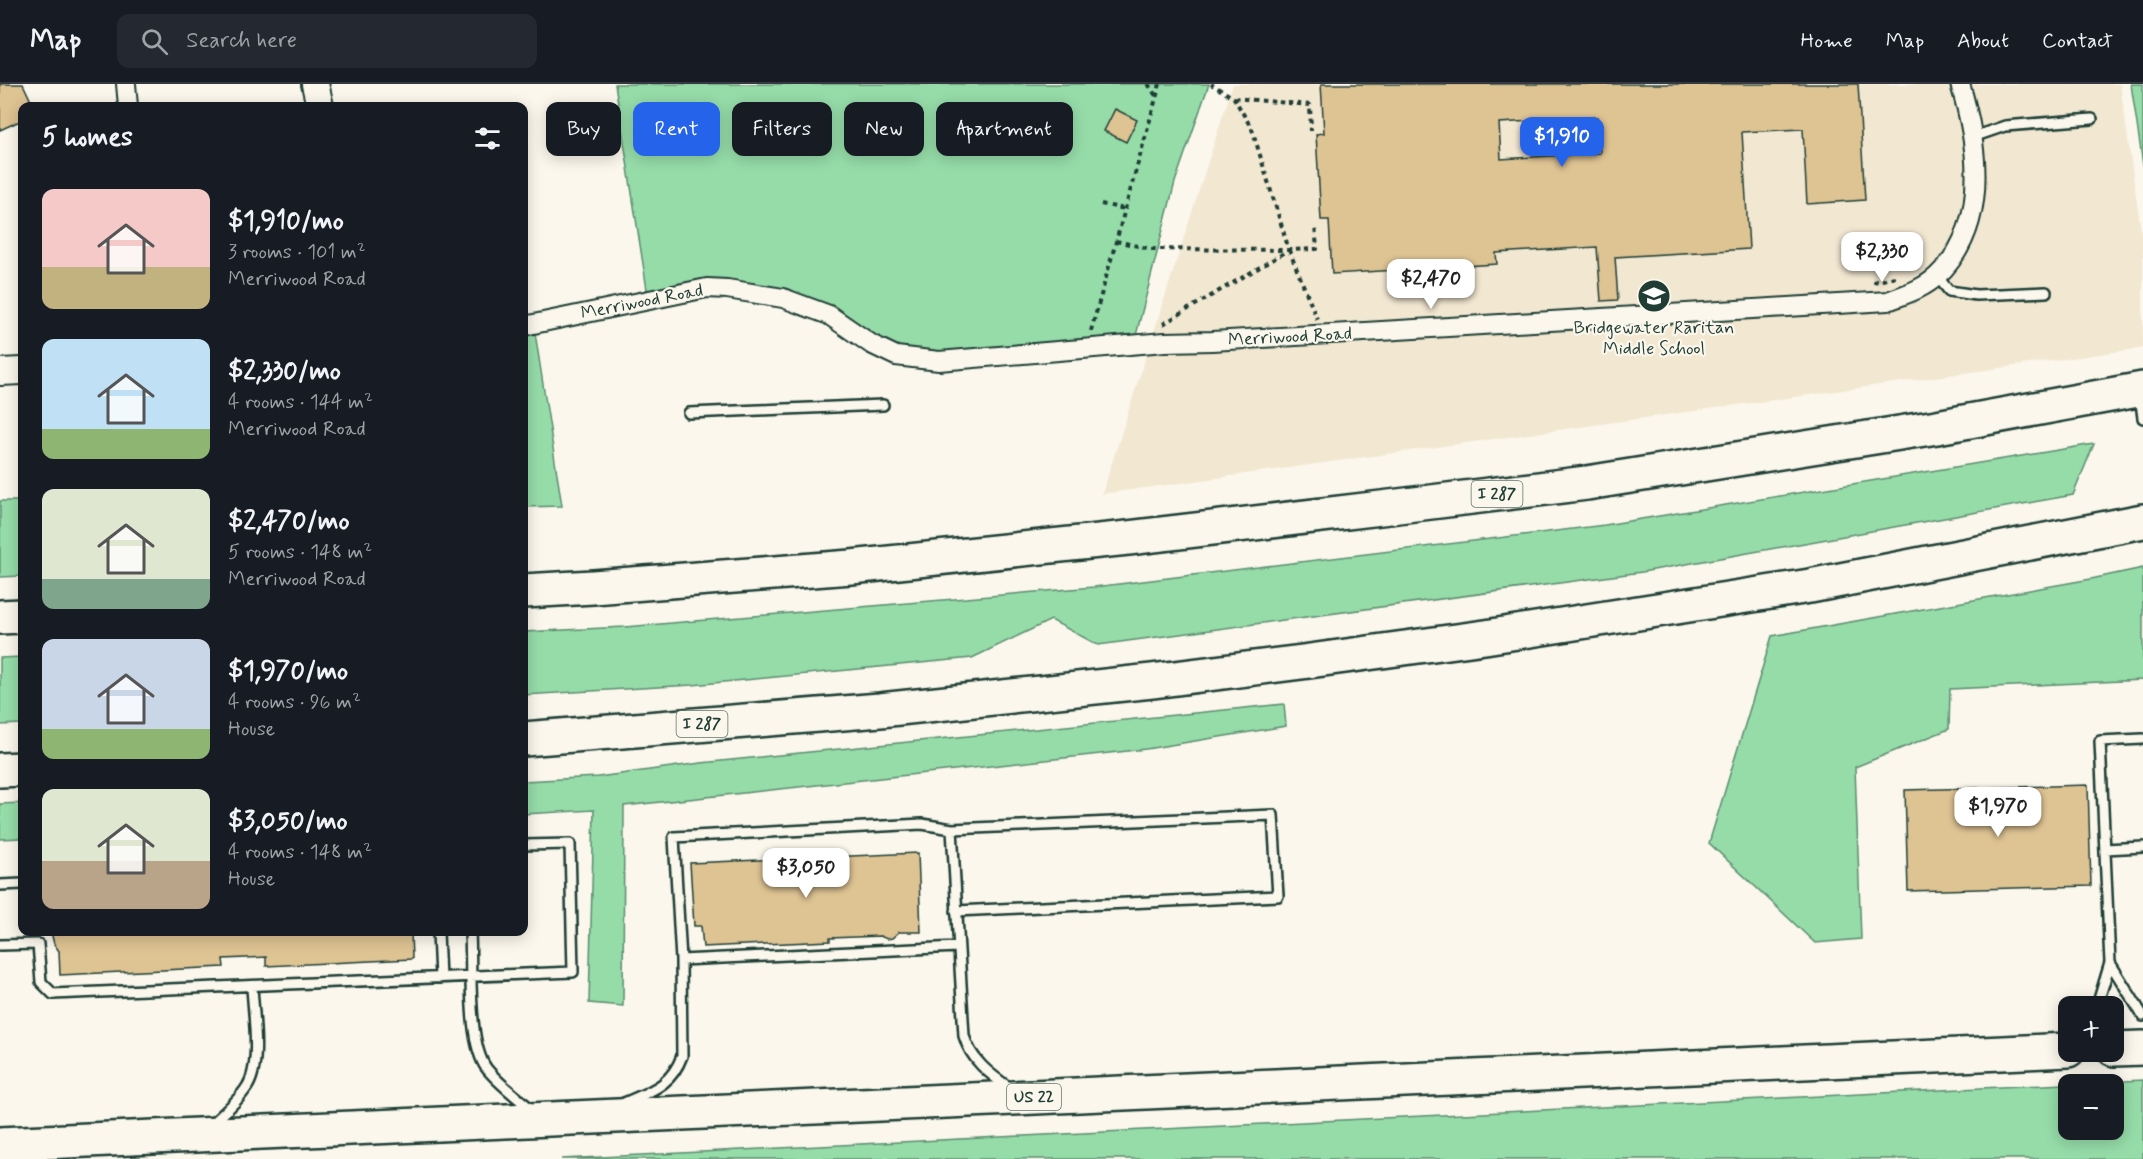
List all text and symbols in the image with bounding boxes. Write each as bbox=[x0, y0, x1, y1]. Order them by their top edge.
search box bbox=[117, 14, 537, 68]
text: Map bbox=[30, 23, 81, 60]
icon: search bbox=[138, 25, 171, 58]
text: Search here bbox=[186, 27, 297, 55]
text: Home bbox=[1801, 27, 1853, 55]
text: Map bbox=[1886, 27, 1924, 55]
text: About bbox=[1957, 27, 2009, 55]
text: Contact bbox=[2042, 27, 2113, 55]
chip: Buy bbox=[546, 102, 621, 156]
chip: Rent bbox=[633, 102, 720, 156]
chip: Filters bbox=[732, 102, 832, 156]
chip: New bbox=[844, 102, 924, 156]
chip: Apartment bbox=[936, 102, 1073, 156]
pin: $1,910 bbox=[1513, 117, 1611, 168]
text: 5 homes bbox=[42, 121, 133, 155]
icon: filters bbox=[471, 122, 504, 155]
text: $1,910 bbox=[1534, 123, 1590, 150]
text: $1,910/mo bbox=[228, 205, 344, 239]
icon: home bbox=[90, 213, 162, 285]
pin: $2,330 bbox=[1833, 232, 1931, 283]
text: $2,330 bbox=[1855, 238, 1909, 265]
text: 3 rooms · 101 m² bbox=[228, 239, 366, 266]
pin: $2,470 bbox=[1382, 259, 1480, 310]
text: $2,470 bbox=[1401, 265, 1461, 292]
text: Merriwood Road bbox=[228, 266, 366, 293]
street label: Merriwood Road bbox=[579, 278, 705, 326]
school or university icon: Bridgewater Raritan Middle School bbox=[1636, 278, 1672, 314]
place label: Bridgewater Raritan Middle School bbox=[1574, 316, 1734, 361]
street label: Merriwood Road bbox=[1227, 322, 1353, 352]
text: $2,330/mo bbox=[228, 355, 341, 389]
icon: home bbox=[90, 363, 162, 435]
text: 4 rooms · 144 m² bbox=[228, 389, 373, 416]
text: Merriwood Road bbox=[228, 416, 366, 443]
road number: I 287 bbox=[1472, 481, 1522, 507]
text: $2,470/mo bbox=[228, 505, 350, 539]
icon: home bbox=[90, 513, 162, 585]
text: 5 rooms · 148 m² bbox=[228, 539, 372, 566]
text: Merriwood Road bbox=[228, 566, 366, 593]
text: $1,970/mo bbox=[228, 655, 348, 689]
icon: home bbox=[90, 663, 162, 735]
text: 4 rooms · 96 m² bbox=[228, 689, 361, 716]
road number: I 287 bbox=[676, 711, 728, 737]
text: House bbox=[228, 716, 275, 743]
pin: $1,970 bbox=[1949, 787, 2047, 838]
text: $1,970 bbox=[1968, 793, 2028, 820]
text: $3,050/mo bbox=[228, 805, 348, 839]
icon: home bbox=[90, 813, 162, 885]
text: 4 rooms · 148 m² bbox=[228, 839, 372, 866]
pin: $3,050 bbox=[757, 848, 855, 899]
text: $3,050 bbox=[777, 854, 835, 881]
text: House bbox=[228, 866, 275, 893]
map controls bbox=[2058, 996, 2124, 1140]
button: + bbox=[2058, 996, 2124, 1062]
button: − bbox=[2058, 1074, 2124, 1140]
road number: US 22 bbox=[1007, 1084, 1061, 1110]

